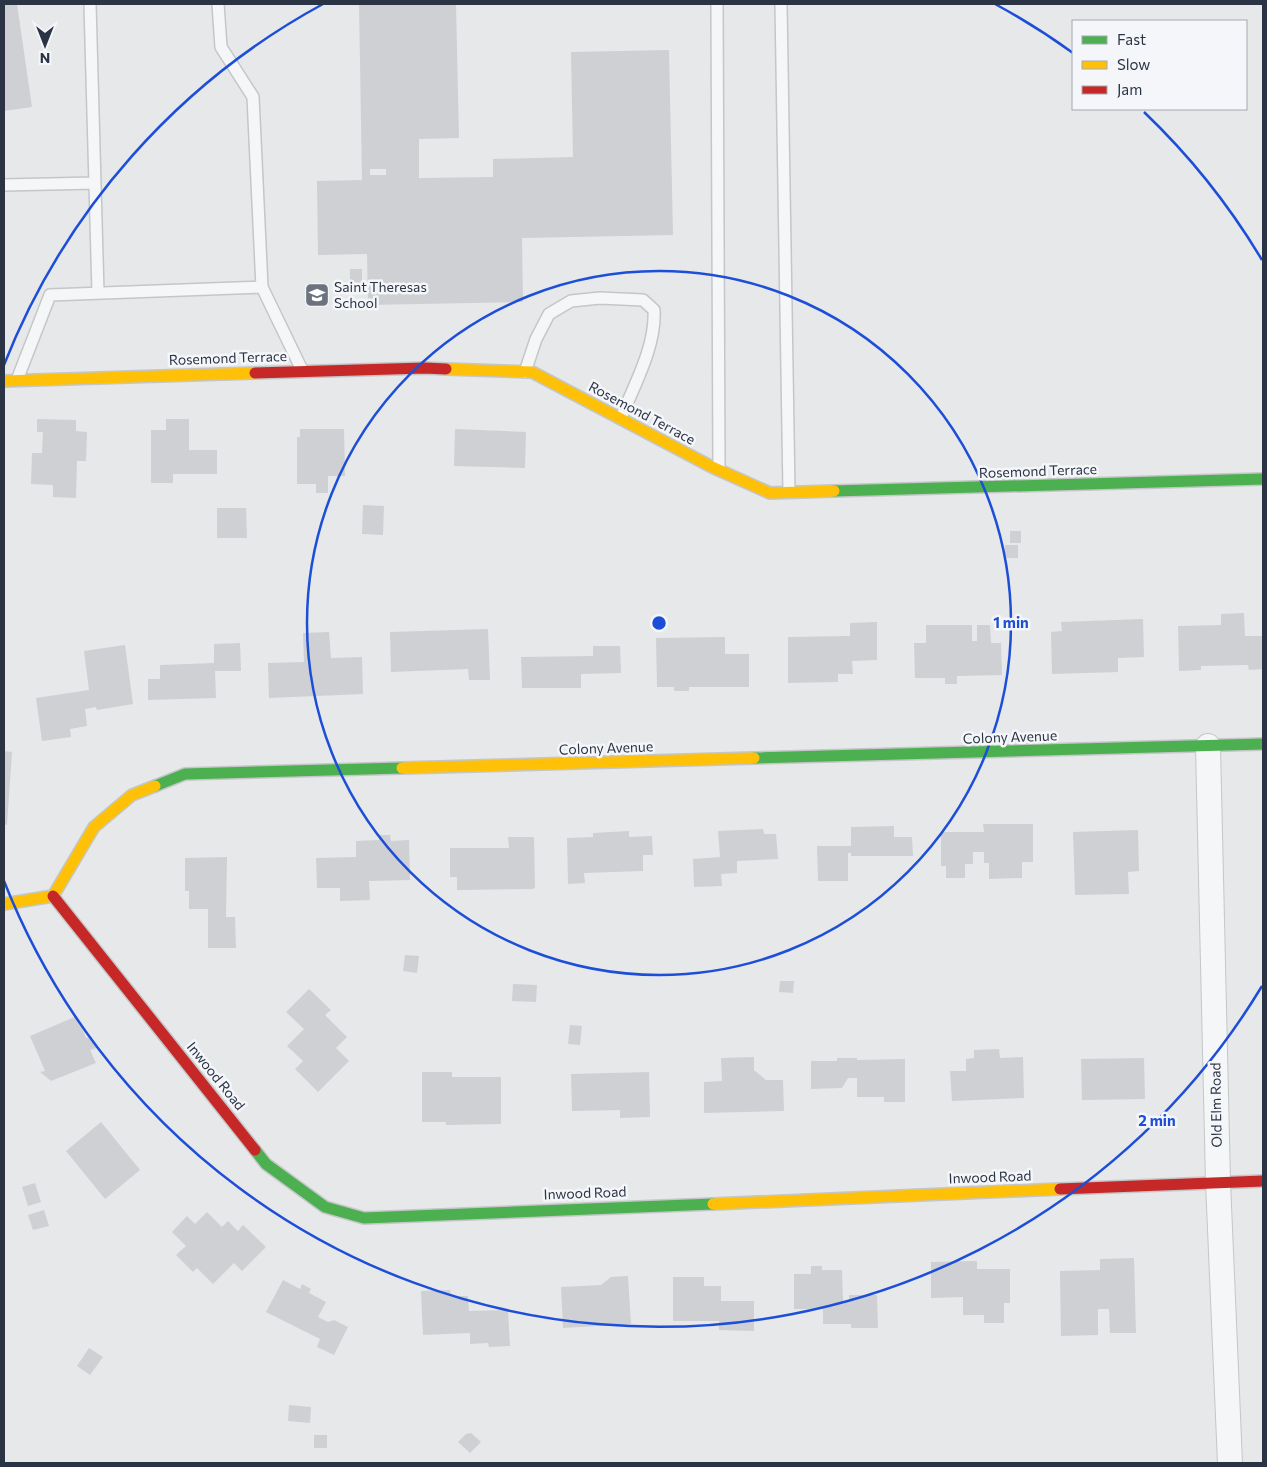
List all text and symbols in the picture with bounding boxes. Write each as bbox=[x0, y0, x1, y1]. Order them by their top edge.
north arrow bbox=[20, 20, 70, 70]
legend bbox=[1072, 20, 1247, 110]
text: Fast bbox=[1117, 30, 1146, 48]
text: N bbox=[40, 50, 50, 67]
text: Slow bbox=[1117, 55, 1150, 73]
text: Jam bbox=[1117, 80, 1142, 98]
place label: Saint Theresas School bbox=[334, 278, 427, 311]
school or university icon: Saint Theresas School bbox=[304, 282, 330, 308]
street label: Rosemond Terrace bbox=[169, 347, 287, 368]
street label: Rosemond Terrace bbox=[586, 377, 698, 448]
street label: Rosemond Terrace bbox=[979, 460, 1097, 481]
text: 1 min bbox=[993, 613, 1029, 631]
centre of rings bbox=[650, 614, 668, 632]
street label: Colony Avenue bbox=[963, 726, 1057, 747]
street label: Colony Avenue bbox=[559, 737, 653, 758]
street label: Inwood Road bbox=[184, 1038, 249, 1113]
street label: Old Elm Road bbox=[1206, 1062, 1225, 1148]
text: 2 min bbox=[1138, 1111, 1176, 1129]
street label: Inwood Road bbox=[948, 1167, 1032, 1186]
street label: Inwood Road bbox=[543, 1183, 627, 1202]

